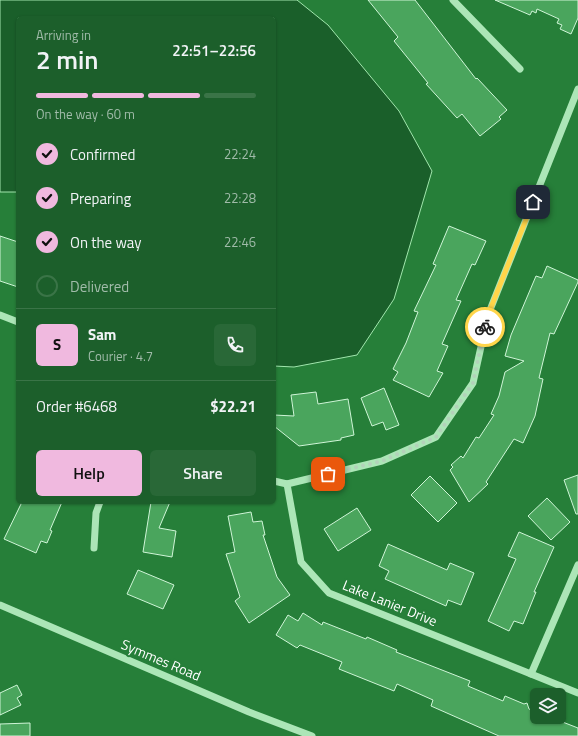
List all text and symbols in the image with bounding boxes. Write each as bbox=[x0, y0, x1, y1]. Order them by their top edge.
text: Arriving in bbox=[36, 25, 91, 45]
text: 22:51–22:56 bbox=[172, 39, 256, 62]
text: 2 min bbox=[36, 40, 99, 79]
text: On the way · 60 m bbox=[36, 104, 135, 124]
icon: check bbox=[36, 143, 58, 165]
text: Confirmed bbox=[70, 143, 135, 166]
text: 22:24 bbox=[224, 144, 256, 164]
pin bbox=[516, 185, 550, 219]
icon: check bbox=[36, 187, 58, 209]
text: Preparing bbox=[70, 187, 131, 210]
text: 22:28 bbox=[224, 188, 256, 208]
icon: home bbox=[522, 191, 544, 213]
icon: check bbox=[36, 231, 58, 253]
text: On the way bbox=[70, 231, 142, 254]
text: 22:46 bbox=[224, 232, 256, 252]
text: Delivered bbox=[70, 275, 129, 298]
courier bbox=[465, 307, 505, 347]
icon: bike bbox=[474, 316, 496, 338]
text: Sam bbox=[88, 323, 116, 346]
button: phone bbox=[214, 324, 256, 366]
text: S bbox=[53, 333, 61, 356]
text: Courier · 4.7 bbox=[88, 346, 153, 366]
text: Order #6468 bbox=[36, 395, 117, 418]
text: $22.21 bbox=[210, 395, 256, 418]
button: Help bbox=[36, 450, 142, 496]
button: Share bbox=[150, 450, 256, 496]
pin bbox=[311, 457, 345, 491]
icon: bag bbox=[317, 463, 339, 485]
street label: Lake Lanier Drive bbox=[340, 574, 441, 631]
street label: Symmes Road bbox=[118, 633, 204, 686]
map controls bbox=[530, 688, 566, 724]
button: layers bbox=[530, 688, 566, 724]

